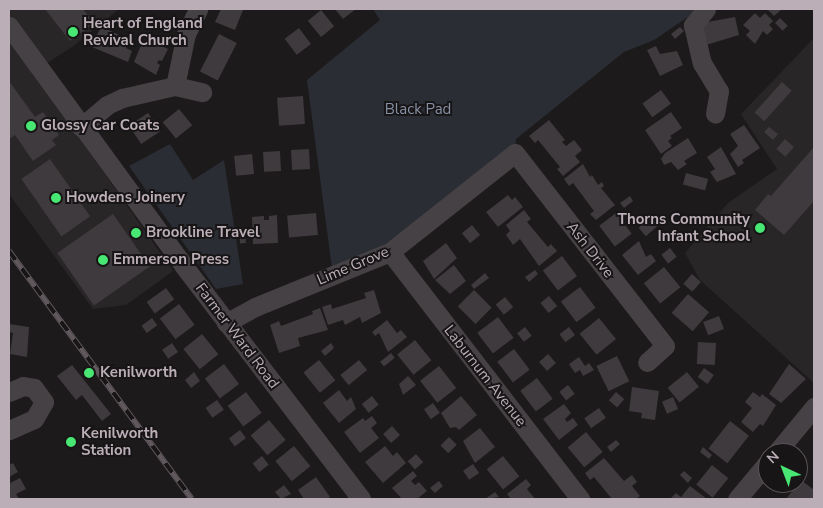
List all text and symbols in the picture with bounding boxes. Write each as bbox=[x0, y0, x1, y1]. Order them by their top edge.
place label: Heart of England Revival Church bbox=[83, 14, 203, 49]
marker: Heart of England Revival Church bbox=[67, 26, 79, 38]
park label: Black Pad bbox=[385, 101, 451, 119]
place label: Glossy Car Coats bbox=[41, 117, 159, 135]
marker: Glossy Car Coats bbox=[25, 120, 37, 132]
place label: Howdens Joinery bbox=[66, 189, 185, 207]
marker: Howdens Joinery bbox=[50, 192, 62, 204]
place label: Thorns Community Infant School bbox=[618, 210, 750, 245]
street label: Ash Drive bbox=[563, 218, 617, 282]
marker: Thorns Community Infant School bbox=[754, 222, 766, 234]
place label: Brookline Travel bbox=[146, 224, 260, 242]
marker: Brookline Travel bbox=[130, 227, 142, 239]
street label: Lime Grove bbox=[314, 243, 392, 289]
place label: Emmerson Press bbox=[113, 251, 229, 269]
marker: Emmerson Press bbox=[97, 254, 109, 266]
street label: Farmer Ward Road bbox=[191, 280, 283, 392]
street label: Laburnum Avenue bbox=[440, 322, 530, 430]
place label: Kenilworth bbox=[100, 364, 177, 382]
marker: Kenilworth bbox=[82, 366, 96, 380]
place label: Kenilworth Station bbox=[81, 424, 158, 459]
marker: Kenilworth Station bbox=[65, 436, 77, 448]
north arrow bbox=[758, 443, 808, 493]
text: N bbox=[763, 447, 783, 468]

